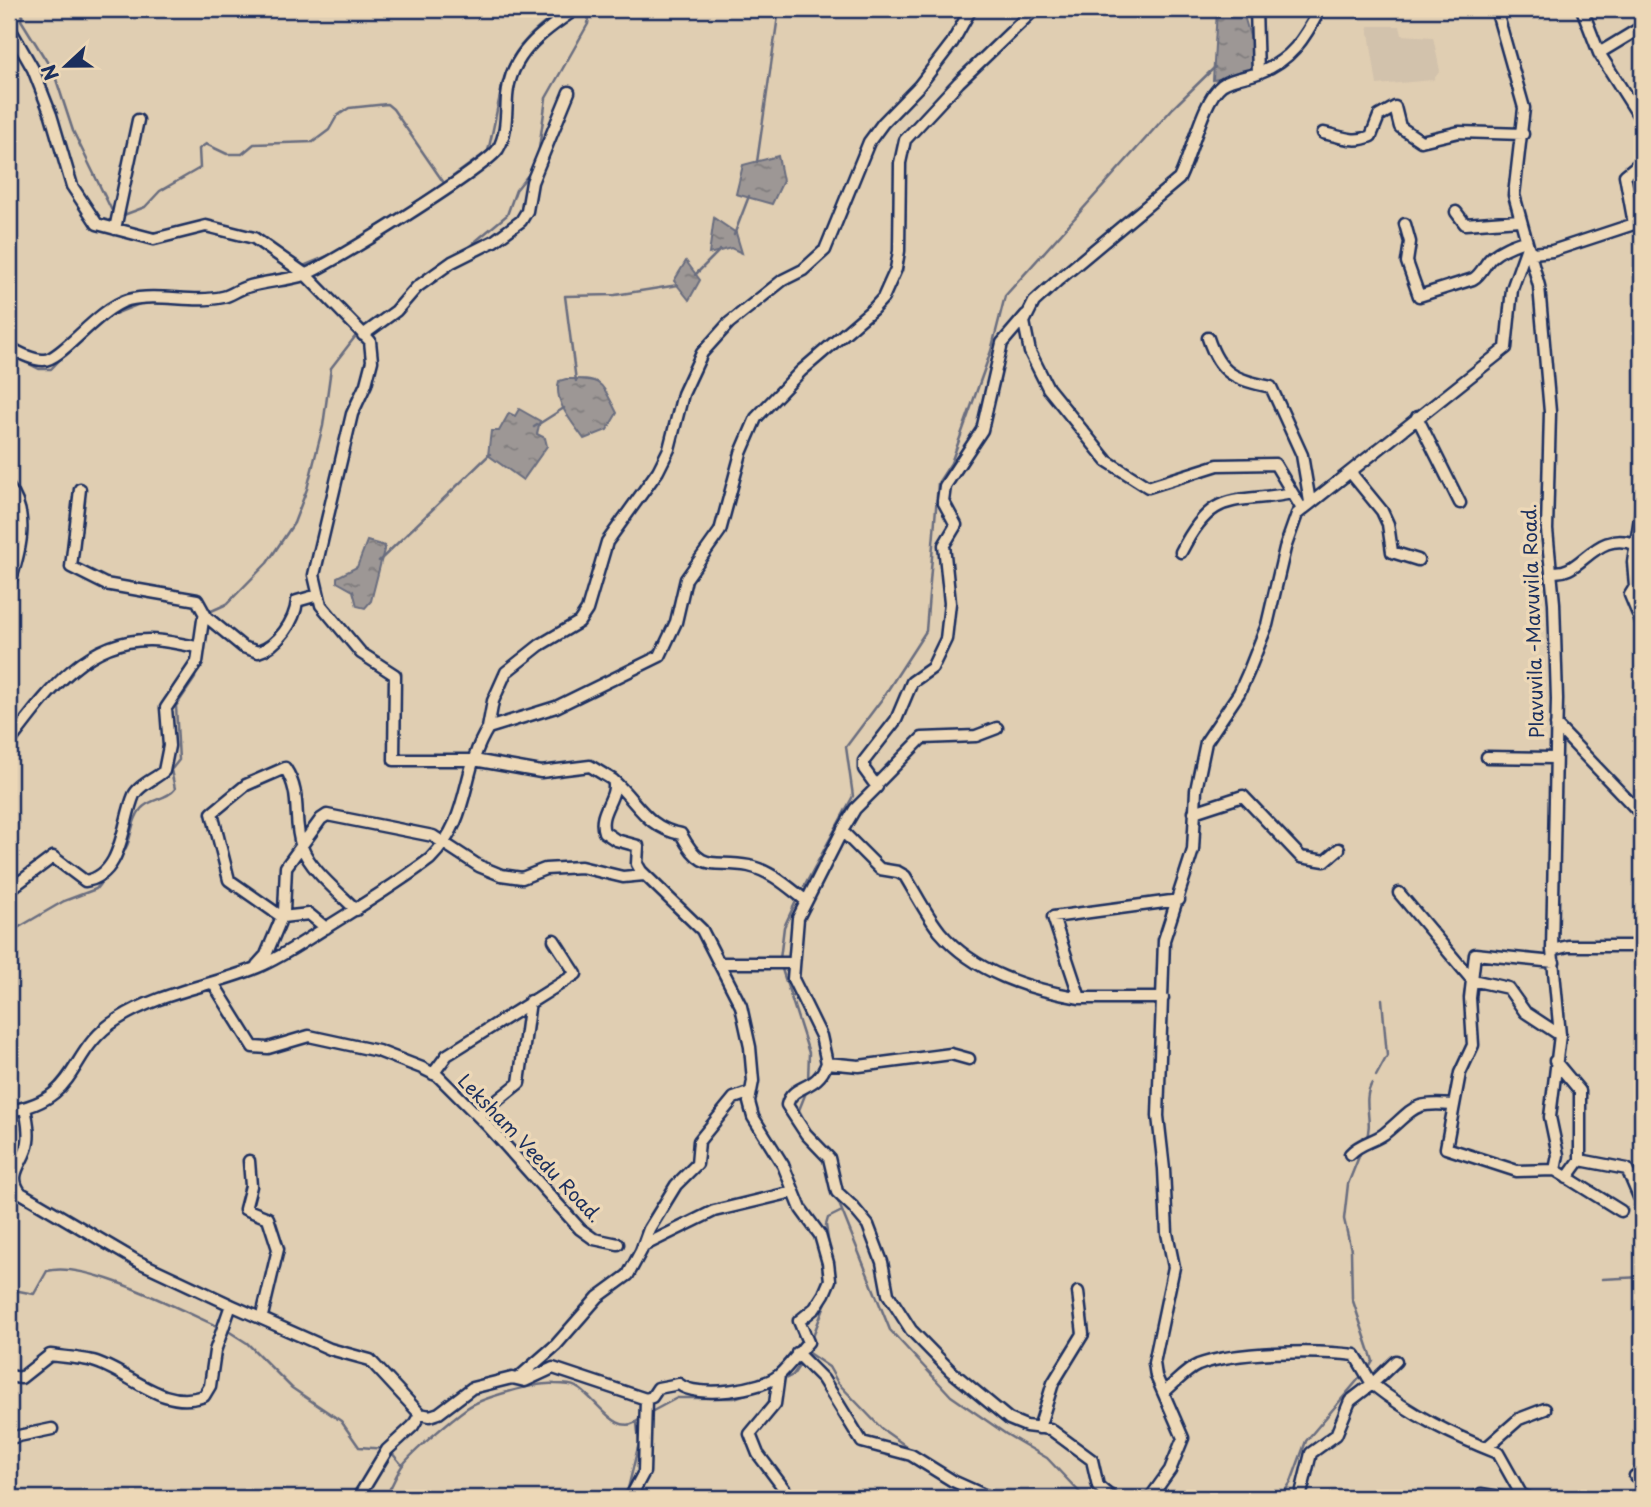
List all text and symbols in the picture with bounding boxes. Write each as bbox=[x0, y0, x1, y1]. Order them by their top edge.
north arrow bbox=[32, 32, 102, 102]
text: N bbox=[34, 61, 65, 85]
street label: Plavuvila -Mavuvila Road. bbox=[1514, 503, 1550, 739]
street label: Leksham Veedu Road. bbox=[452, 1067, 609, 1228]

